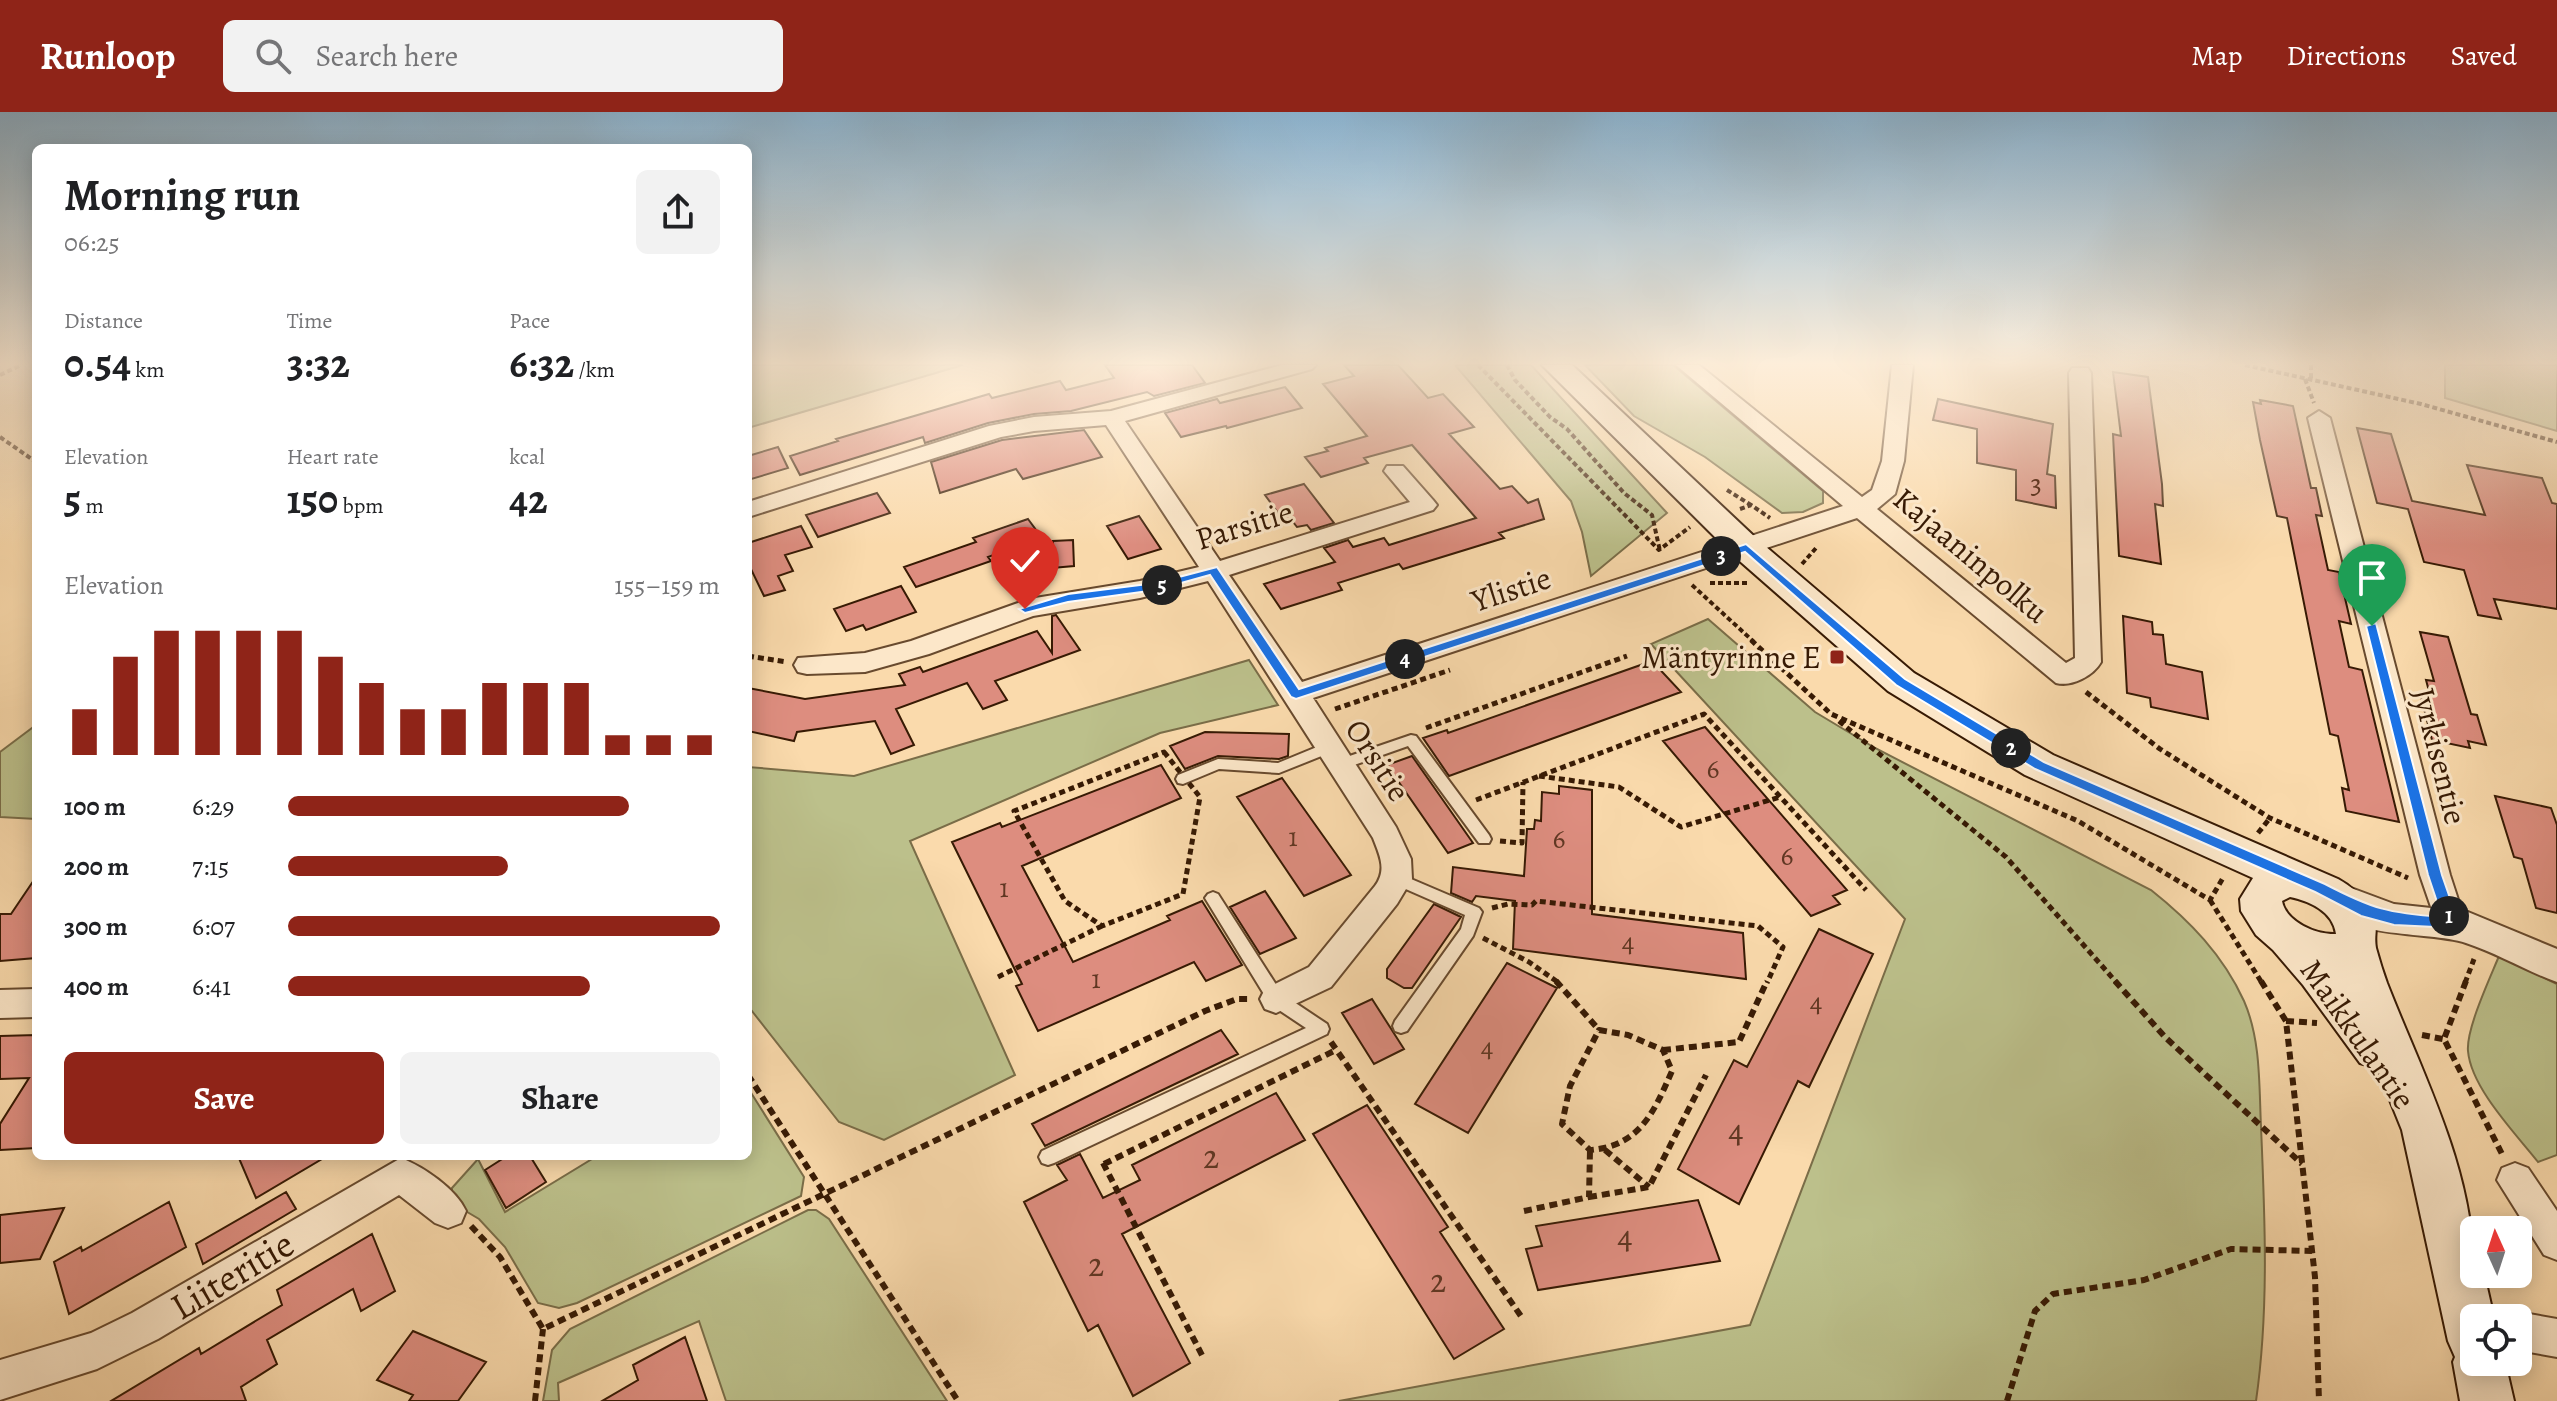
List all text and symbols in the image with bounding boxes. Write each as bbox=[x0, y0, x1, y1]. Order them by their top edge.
search box bbox=[223, 20, 783, 92]
text: Runloop bbox=[40, 30, 175, 82]
icon: search bbox=[251, 34, 295, 78]
text: Search here bbox=[315, 36, 458, 76]
text: Map bbox=[2191, 37, 2242, 75]
text: Directions bbox=[2286, 37, 2407, 75]
text: Saved bbox=[2451, 37, 2517, 75]
text: Morning run bbox=[64, 165, 300, 225]
button: share bbox=[636, 170, 720, 254]
text: 06:25 bbox=[64, 225, 120, 260]
text: Distance bbox=[64, 306, 143, 336]
text: Time bbox=[287, 306, 332, 336]
text: Pace bbox=[509, 306, 550, 336]
text: 0.54 bbox=[64, 336, 131, 391]
text: 3:32 bbox=[287, 336, 350, 391]
text: 6:32 bbox=[509, 336, 574, 391]
text: km bbox=[131, 355, 165, 385]
text: /km bbox=[574, 355, 615, 385]
text: Elevation bbox=[64, 442, 148, 472]
text: Heart rate bbox=[287, 442, 379, 472]
text: kcal bbox=[509, 442, 545, 472]
house number: 3 bbox=[2030, 465, 2042, 503]
text: 5 bbox=[64, 472, 81, 527]
text: 150 bbox=[287, 472, 338, 527]
text: 42 bbox=[509, 472, 547, 527]
street label: Kajaaninpolku bbox=[1884, 477, 2059, 634]
street label: Parsitie bbox=[1190, 489, 1298, 561]
text: m bbox=[81, 491, 104, 521]
text: bpm bbox=[338, 491, 384, 521]
pin bbox=[991, 527, 1059, 609]
pin: 3 bbox=[1701, 536, 1741, 576]
icon: check bbox=[1003, 539, 1047, 583]
text: 3 bbox=[1716, 541, 1726, 571]
pin bbox=[2338, 544, 2406, 626]
street label: Ylistie bbox=[1465, 556, 1556, 623]
icon: arrive bbox=[2350, 556, 2394, 600]
pin: 5 bbox=[1142, 565, 1182, 605]
text: Elevation bbox=[64, 568, 164, 603]
text: 155–159 m bbox=[614, 568, 720, 603]
text: 5 bbox=[1157, 570, 1167, 600]
place label: Mäntyrinne E bbox=[1641, 635, 1821, 679]
pin: 4 bbox=[1385, 639, 1425, 679]
text: 4 bbox=[1400, 644, 1410, 674]
marker: Mäntyrinne E bbox=[1828, 648, 1846, 666]
street label: Jyrkisentie bbox=[2402, 683, 2478, 829]
street label: Orsitie bbox=[1335, 710, 1421, 810]
pin: 2 bbox=[1991, 728, 2031, 768]
text: 2 bbox=[2006, 733, 2016, 763]
house number: 6 bbox=[1707, 750, 1720, 788]
text: 100 m bbox=[64, 789, 126, 824]
text: 6:29 bbox=[192, 789, 234, 824]
house number: 1 bbox=[1288, 818, 1298, 856]
house number: 6 bbox=[1553, 820, 1566, 858]
house number: 6 bbox=[1781, 837, 1794, 875]
text: 200 m bbox=[64, 849, 129, 884]
text: 7:15 bbox=[192, 849, 229, 884]
house number: 1 bbox=[999, 869, 1009, 907]
pin: 1 bbox=[2429, 896, 2469, 936]
text: 1 bbox=[2445, 901, 2453, 931]
text: 300 m bbox=[64, 909, 128, 944]
text: 6:07 bbox=[192, 909, 235, 944]
house number: 4 bbox=[1622, 923, 1634, 961]
street label: Maikkulantie bbox=[2290, 950, 2426, 1118]
house number: 1 bbox=[1091, 960, 1101, 998]
text: 400 m bbox=[64, 969, 129, 1004]
text: 6:41 bbox=[192, 969, 231, 1004]
house number: 4 bbox=[1810, 983, 1822, 1021]
house number: 4 bbox=[1481, 1028, 1493, 1066]
button: Save bbox=[64, 1052, 384, 1144]
button: Share bbox=[400, 1052, 720, 1144]
house number: 4 bbox=[1728, 1107, 1744, 1154]
house number: 2 bbox=[1203, 1133, 1219, 1180]
house number: 4 bbox=[1617, 1213, 1633, 1260]
north arrow bbox=[2460, 1216, 2532, 1288]
map controls bbox=[2460, 1216, 2532, 1376]
street label: Liiteritie bbox=[160, 1218, 304, 1332]
house number: 2 bbox=[1088, 1241, 1104, 1288]
house number: 2 bbox=[1430, 1257, 1446, 1304]
button: locate bbox=[2460, 1304, 2532, 1376]

